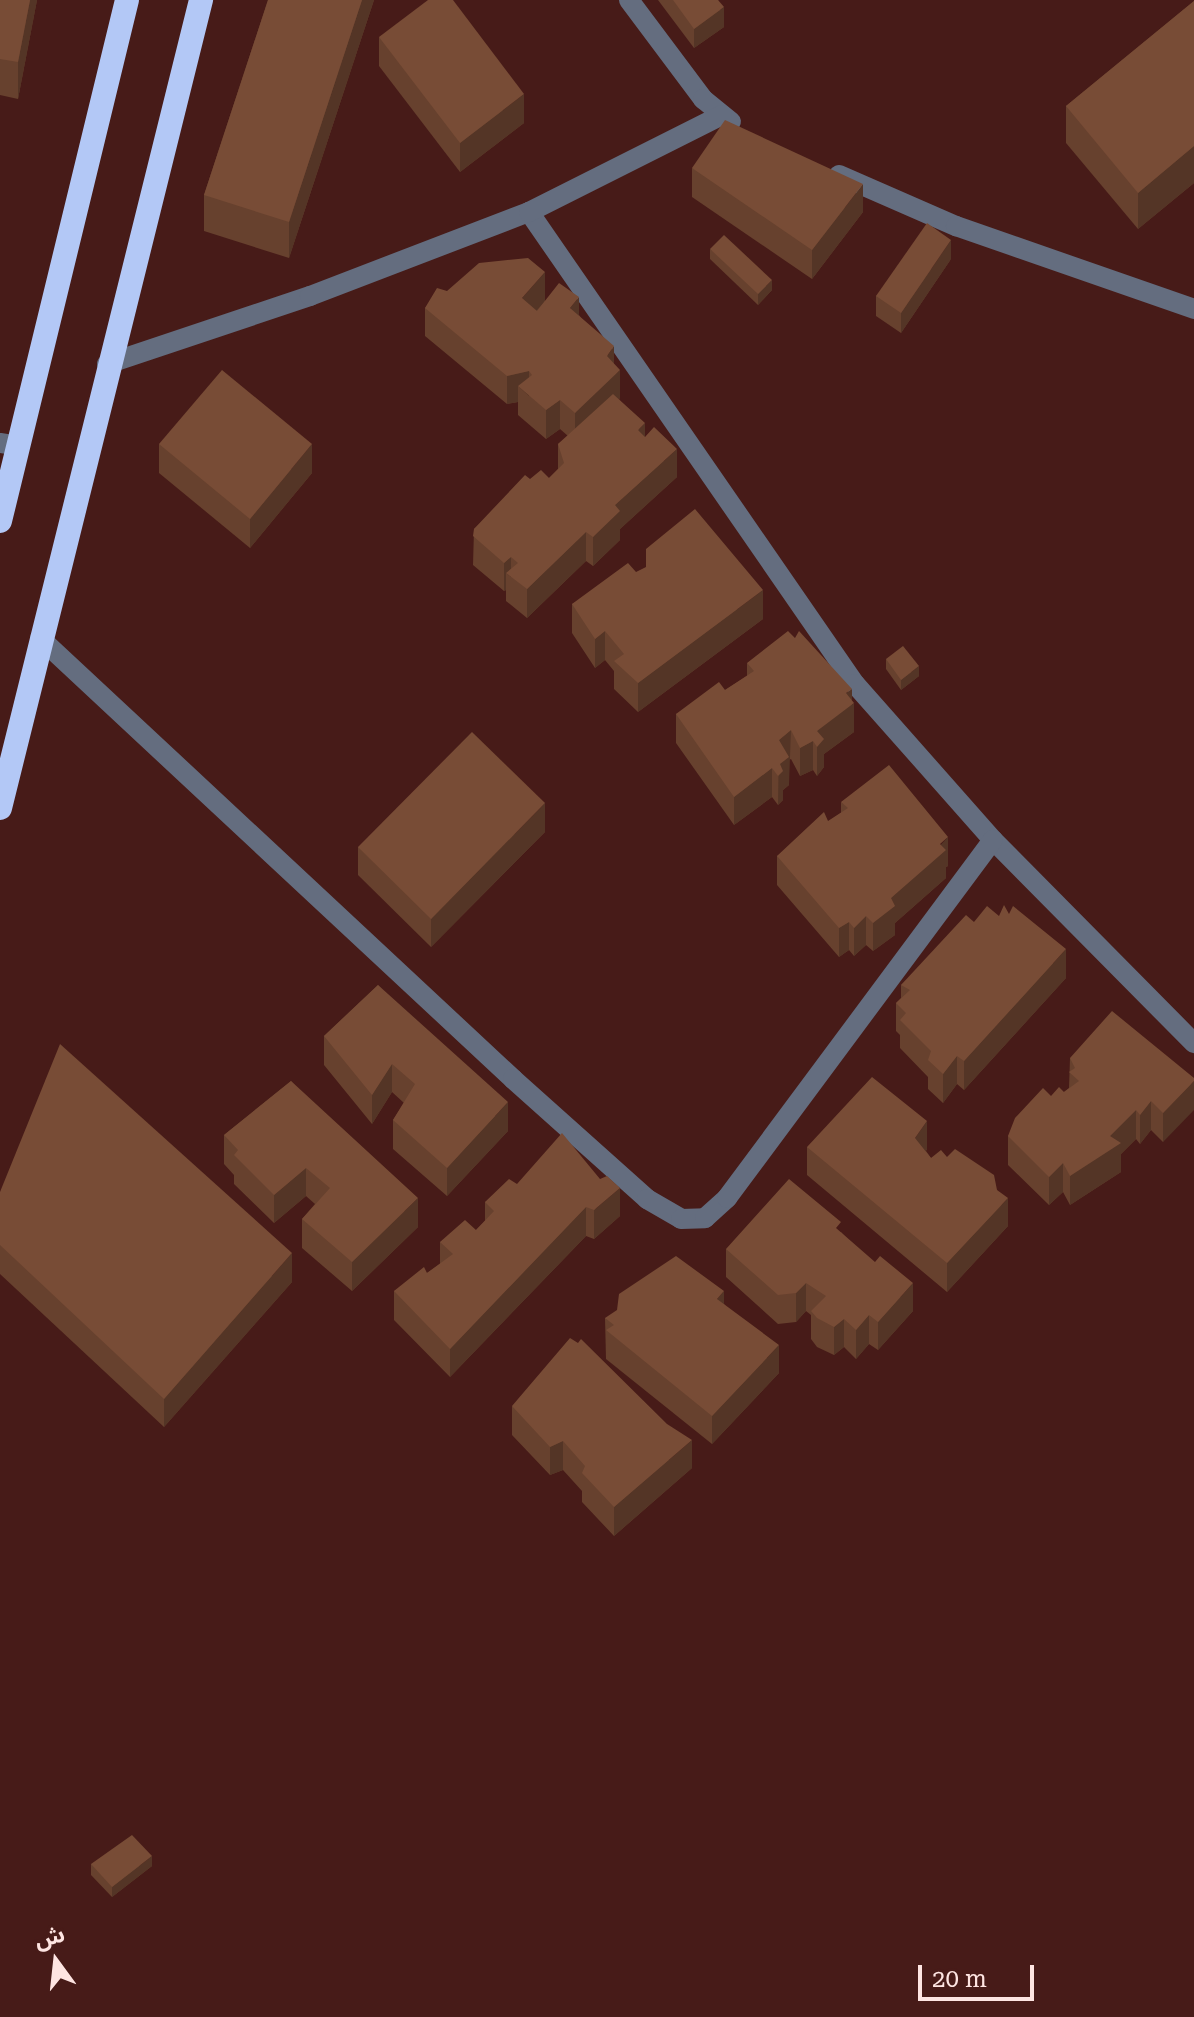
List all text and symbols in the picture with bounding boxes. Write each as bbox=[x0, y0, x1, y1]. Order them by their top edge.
north arrow bbox=[16, 1921, 96, 2001]
text: ش bbox=[32, 1921, 67, 1953]
scale bar bbox=[922, 1949, 1038, 1999]
text: 20 m bbox=[932, 1965, 987, 1993]

